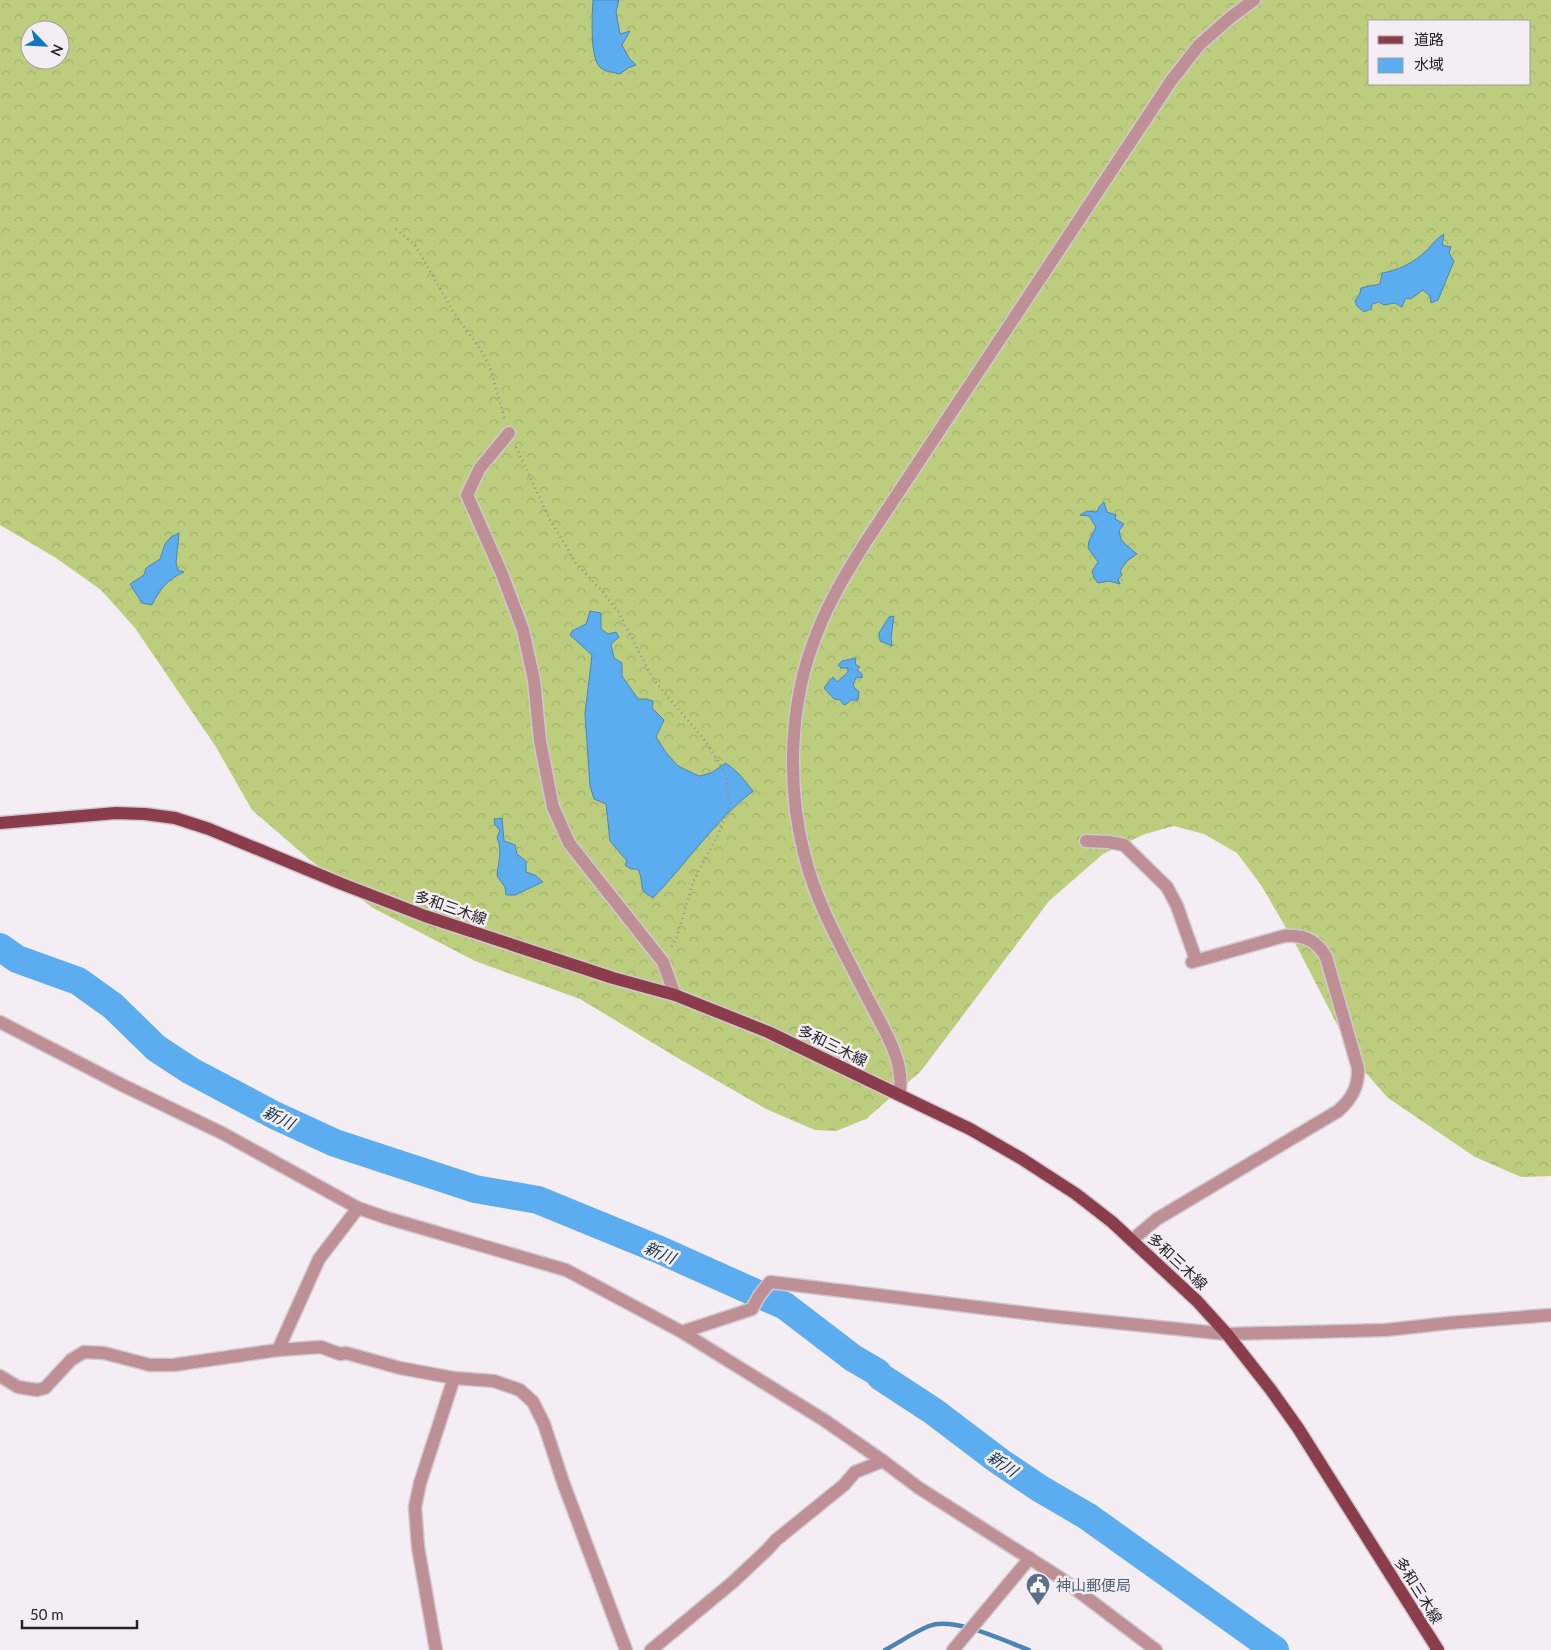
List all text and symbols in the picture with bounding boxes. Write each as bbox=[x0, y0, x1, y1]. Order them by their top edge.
north arrow bbox=[20, 20, 70, 70]
legend bbox=[1368, 20, 1531, 85]
text: 道路 bbox=[1414, 30, 1444, 48]
text: N bbox=[47, 42, 67, 59]
text: 水域 bbox=[1414, 55, 1444, 73]
street label: 多和三木線 bbox=[413, 886, 489, 928]
street label: 多和三木線 bbox=[795, 1020, 871, 1070]
water label: 新川 bbox=[260, 1101, 299, 1133]
street label: 多和三木線 bbox=[1144, 1229, 1212, 1293]
water label: 新川 bbox=[642, 1237, 680, 1268]
water label: 新川 bbox=[984, 1446, 1023, 1481]
street label: 多和三木線 bbox=[1391, 1553, 1447, 1627]
public building icon: 神山郵便局 bbox=[1025, 1572, 1051, 1606]
place label: 神山郵便局 bbox=[1056, 1576, 1131, 1594]
scale bar bbox=[22, 1598, 138, 1630]
text: 50 m bbox=[30, 1605, 64, 1623]

